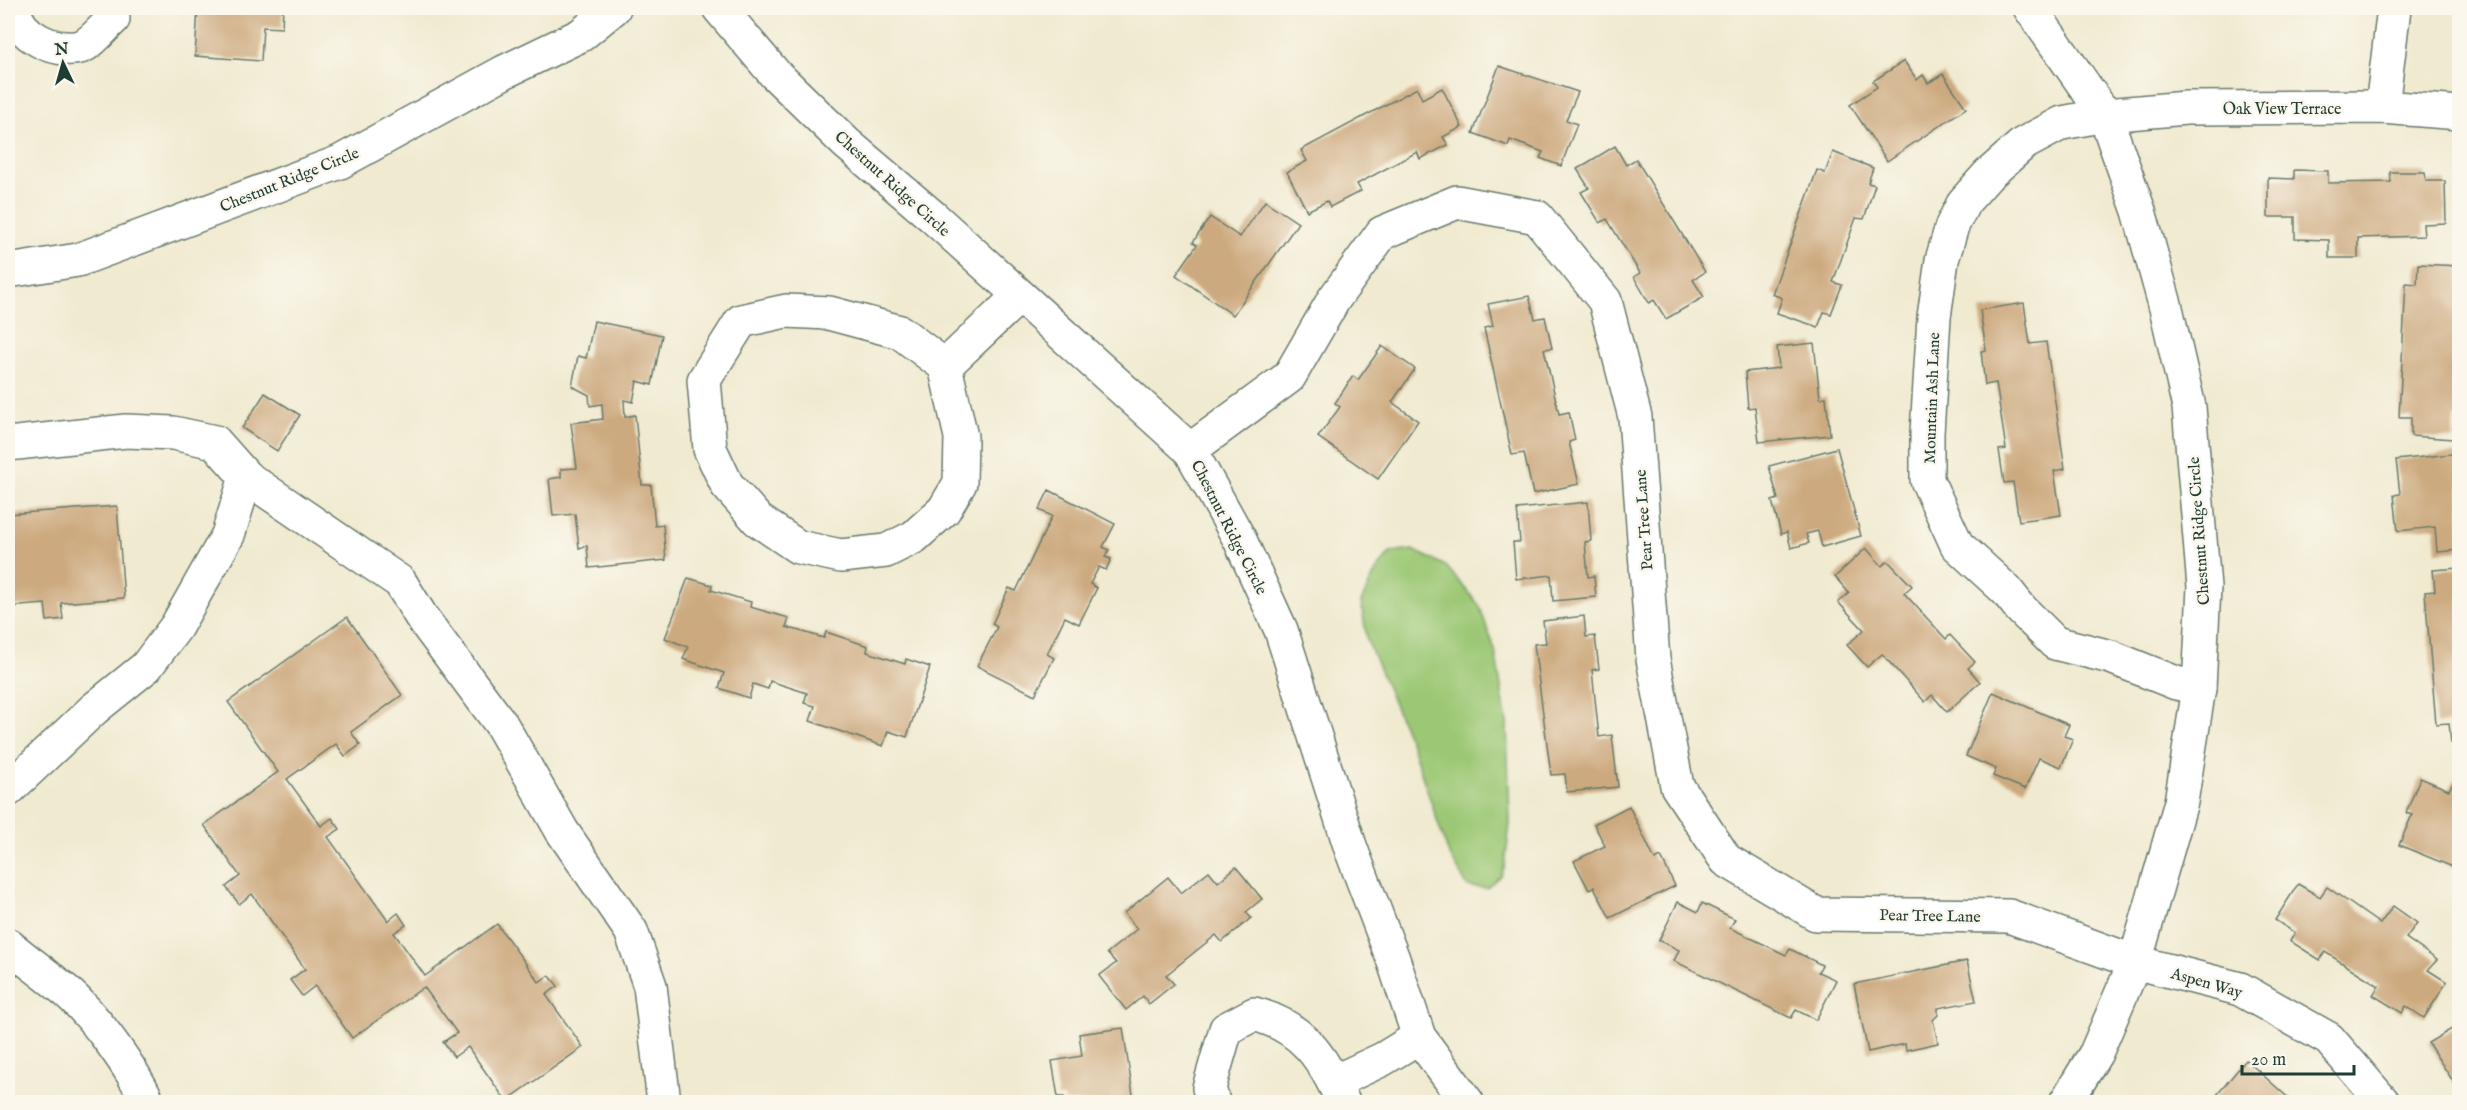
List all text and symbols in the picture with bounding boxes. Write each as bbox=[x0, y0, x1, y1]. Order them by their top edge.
north arrow bbox=[33, 33, 93, 93]
text: N bbox=[53, 39, 70, 61]
street label: Oak View Terrace bbox=[2223, 100, 2341, 120]
street label: Chestnut Ridge Circle bbox=[830, 127, 954, 242]
street label: Chestnut Ridge Circle bbox=[217, 144, 362, 218]
street label: Mountain Ash Lane bbox=[1921, 332, 1945, 464]
street label: Chestnut Ridge Circle bbox=[2185, 456, 2215, 606]
street label: Chestnut Ridge Circle bbox=[1186, 457, 1271, 599]
street label: Pear Tree Lane bbox=[1631, 469, 1659, 571]
street label: Pear Tree Lane bbox=[1879, 906, 1981, 928]
street label: Aspen Way bbox=[2167, 964, 2245, 1004]
scale bar bbox=[2242, 1038, 2354, 1076]
text: 20 m bbox=[2251, 1049, 2286, 1072]

